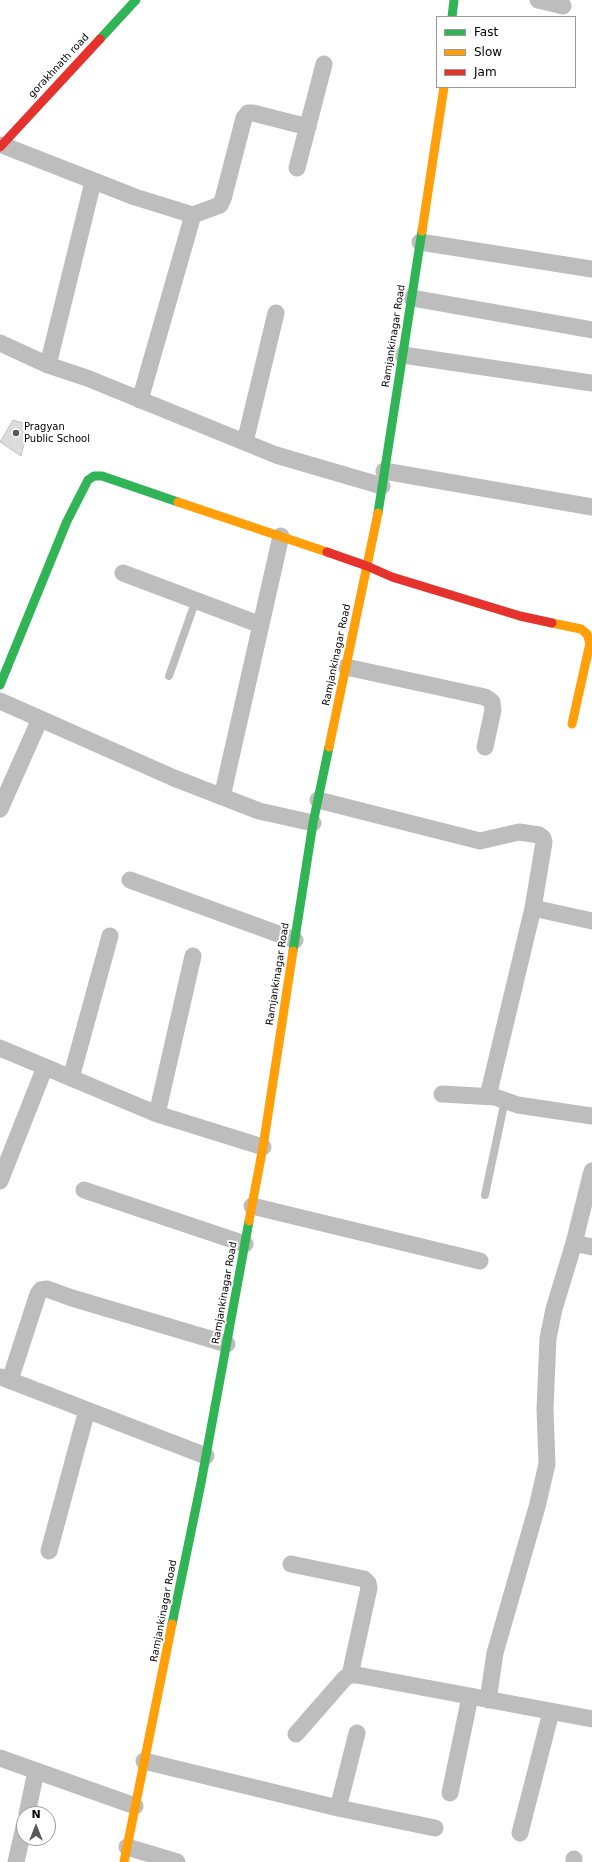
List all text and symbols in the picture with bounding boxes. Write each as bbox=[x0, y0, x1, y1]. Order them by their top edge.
legend bbox=[436, 16, 576, 88]
text: Fast bbox=[474, 25, 498, 39]
street label: gorakhnath road bbox=[26, 31, 92, 101]
text: Slow bbox=[474, 45, 502, 59]
text: Jam bbox=[474, 65, 497, 79]
street label: Ramjankinagar Road bbox=[380, 284, 408, 388]
place label: Pragyan Public School bbox=[24, 421, 90, 444]
marker: Pragyan Public School bbox=[11, 428, 21, 438]
street label: Ramjankinagar Road bbox=[320, 603, 354, 707]
street label: Ramjankinagar Road bbox=[264, 922, 292, 1026]
street label: Ramjankinagar Road bbox=[210, 1241, 240, 1345]
street label: Ramjankinagar Road bbox=[148, 1559, 180, 1663]
north arrow bbox=[16, 1806, 56, 1846]
text: N bbox=[31, 1808, 41, 1821]

